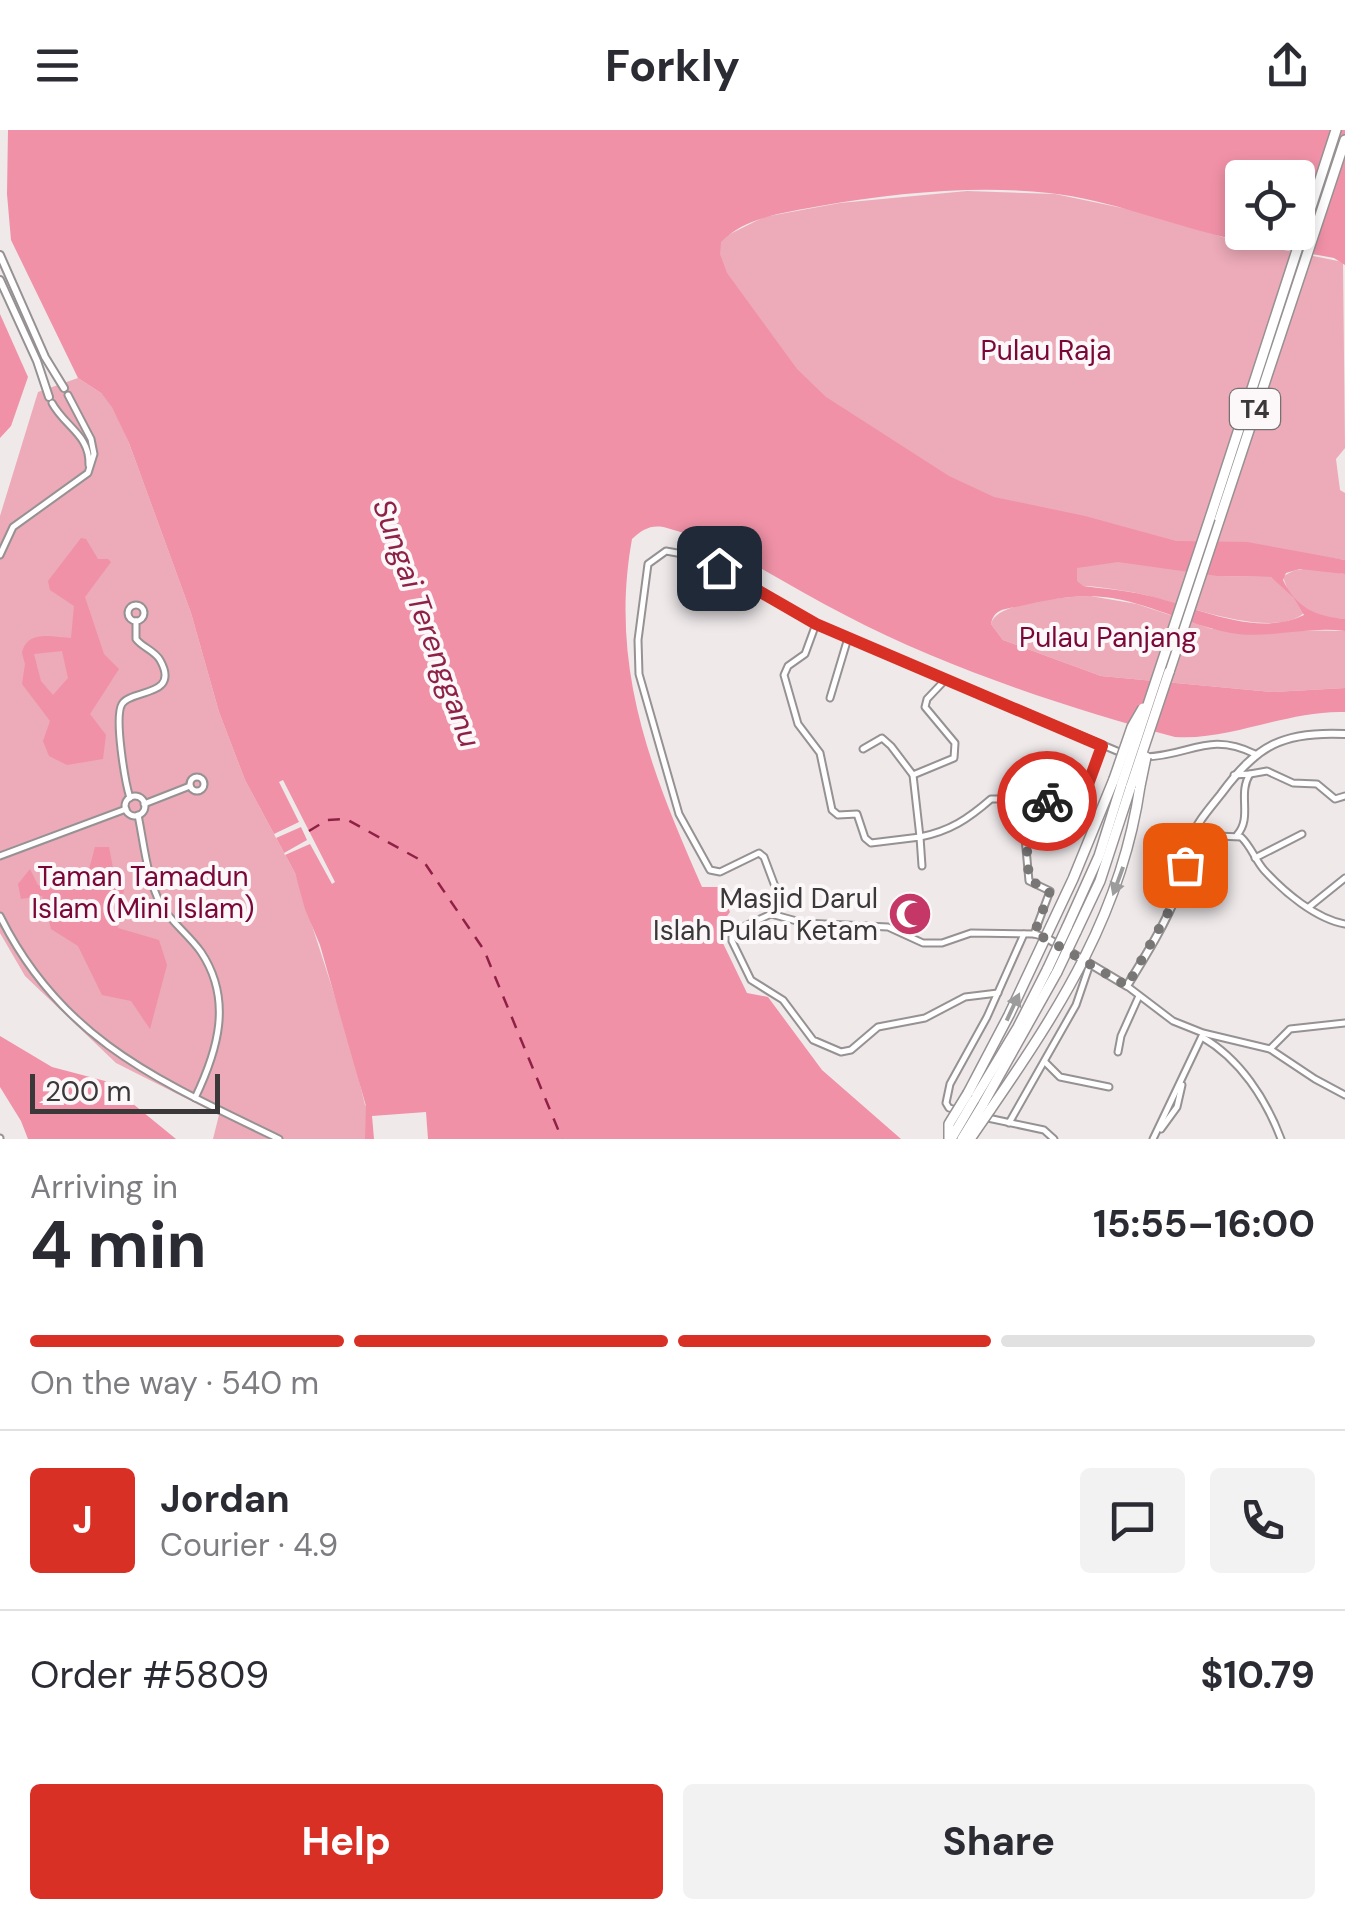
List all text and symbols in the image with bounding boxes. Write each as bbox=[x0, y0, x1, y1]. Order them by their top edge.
text: Forkly bbox=[605, 36, 740, 95]
icon: menu bbox=[30, 38, 85, 93]
icon: share bbox=[1260, 38, 1315, 93]
map controls bbox=[1225, 160, 1315, 250]
button: locate bbox=[1225, 160, 1315, 250]
park label: Pulau Raja bbox=[981, 332, 1111, 369]
road number: T4 bbox=[1230, 389, 1280, 429]
water label: Sungai Terengganu bbox=[364, 493, 490, 753]
pin bbox=[677, 526, 762, 611]
icon: home bbox=[692, 541, 747, 596]
park label: Pulau Panjang bbox=[1019, 619, 1197, 656]
courier bbox=[997, 751, 1097, 851]
icon: bike bbox=[1020, 774, 1075, 829]
pin bbox=[1143, 823, 1228, 908]
icon: bag bbox=[1158, 838, 1213, 893]
park label: Taman Tamadun Islam (Mini Islam) bbox=[32, 858, 254, 927]
one-way arrow bbox=[1110, 867, 1125, 897]
place label: Masjid Darul Islah Pulau Ketam bbox=[653, 880, 878, 949]
mosque icon: Masjid Darul Islah Pulau Ketam bbox=[887, 891, 933, 937]
one-way arrow bbox=[1004, 992, 1021, 1021]
scale bar bbox=[30, 1069, 220, 1114]
text: 200 m bbox=[45, 1073, 132, 1110]
text: Arriving in bbox=[30, 1166, 178, 1208]
text: 15:55–16:00 bbox=[1093, 1199, 1315, 1249]
text: 4 min bbox=[30, 1203, 207, 1287]
text: On the way · 540 m bbox=[30, 1362, 319, 1404]
button: chat bbox=[1080, 1468, 1185, 1573]
button: phone bbox=[1210, 1468, 1315, 1573]
text: Jordan bbox=[160, 1474, 290, 1524]
text: J bbox=[72, 1495, 93, 1545]
text: Courier · 4.9 bbox=[160, 1524, 338, 1566]
text: Order #5809 bbox=[30, 1650, 269, 1700]
text: $10.79 bbox=[1200, 1650, 1315, 1700]
button: Help bbox=[30, 1784, 663, 1899]
button: Share bbox=[683, 1784, 1315, 1899]

